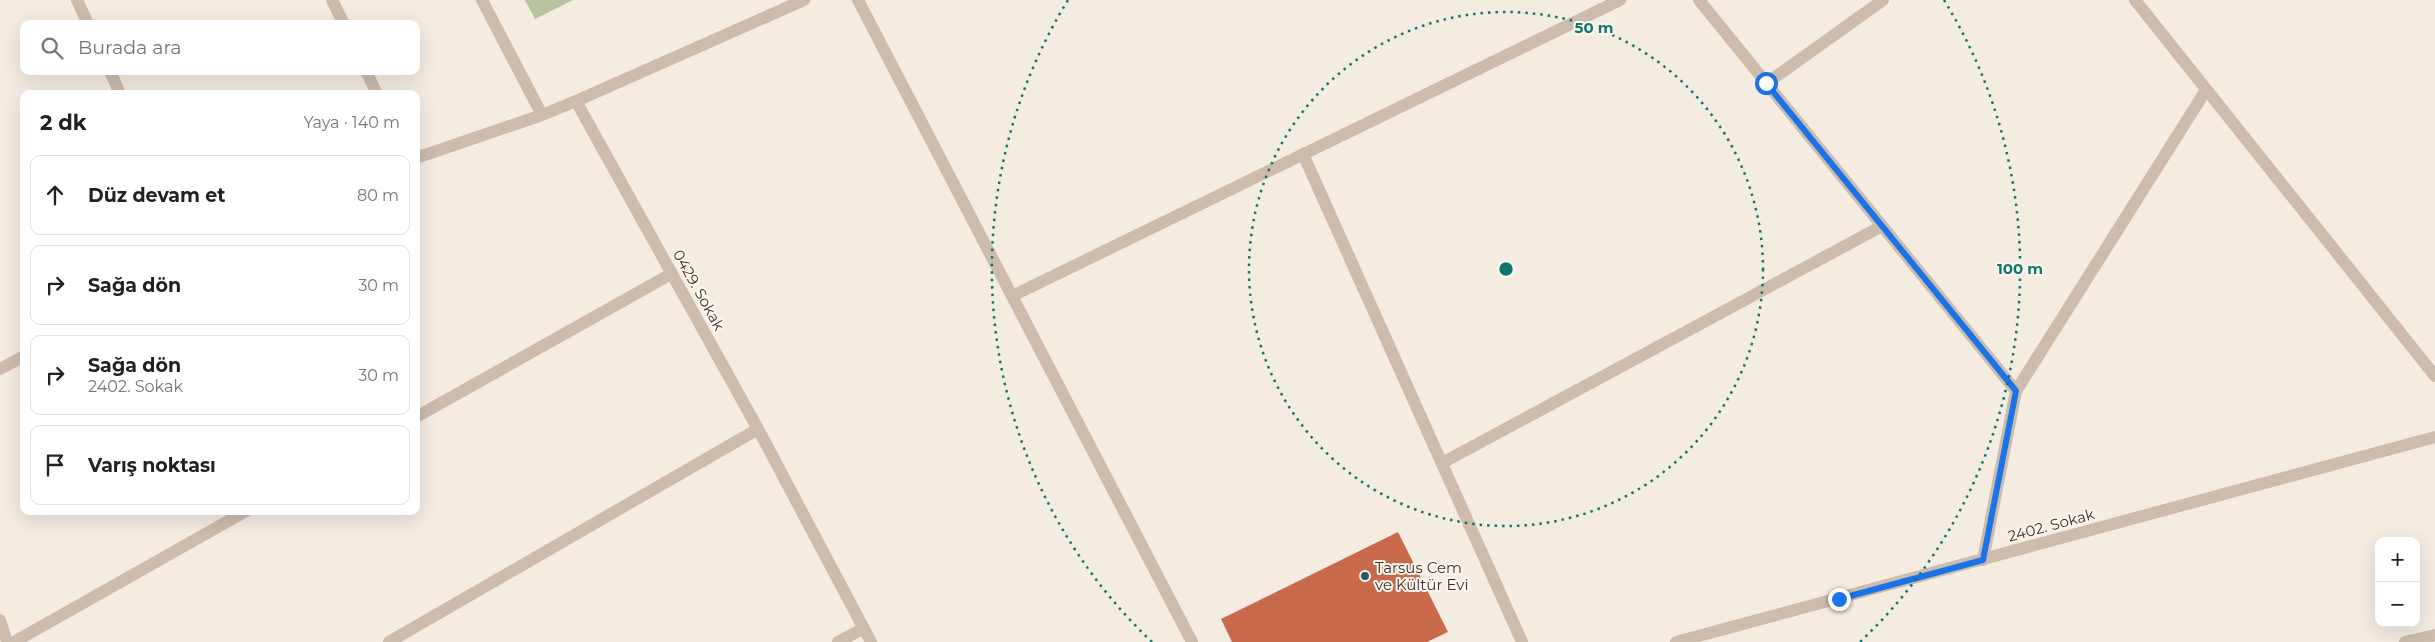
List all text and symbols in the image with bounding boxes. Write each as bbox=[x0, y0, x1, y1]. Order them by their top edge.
text: 50 m bbox=[1574, 18, 1614, 37]
search box bbox=[20, 20, 420, 75]
icon: search bbox=[38, 34, 66, 62]
text: Burada ara bbox=[78, 36, 182, 59]
route start bbox=[1755, 72, 1778, 95]
text: 2 dk bbox=[40, 110, 87, 135]
text: Yaya · 140 m bbox=[303, 113, 400, 132]
icon: ahead bbox=[41, 181, 69, 209]
text: Düz devam et bbox=[88, 184, 226, 207]
text: 80 m bbox=[357, 186, 399, 205]
street label: 0429. Sokak bbox=[669, 246, 729, 334]
text: 100 m bbox=[1997, 259, 2043, 278]
centre of rings bbox=[1497, 260, 1515, 278]
icon: right bbox=[41, 271, 69, 299]
text: Sağa dön bbox=[88, 274, 181, 297]
text: 30 m bbox=[358, 276, 399, 295]
text: Sağa dön bbox=[88, 354, 181, 377]
icon: right bbox=[41, 361, 69, 389]
text: 30 m bbox=[358, 366, 399, 385]
text: 2402. Sokak bbox=[88, 377, 183, 396]
icon: arrive bbox=[41, 451, 69, 479]
text: Varış noktası bbox=[88, 454, 216, 477]
street label: 2402. Sokak bbox=[2006, 504, 2097, 546]
map controls bbox=[2375, 537, 2420, 627]
button: + bbox=[2375, 537, 2420, 582]
place label: Tarsus Cem ve Kültür Evi bbox=[1375, 558, 1468, 594]
marker: Tarsus Cem ve Kültür Evi bbox=[1359, 570, 1371, 582]
button: − bbox=[2375, 582, 2420, 627]
route end bbox=[1828, 588, 1851, 611]

